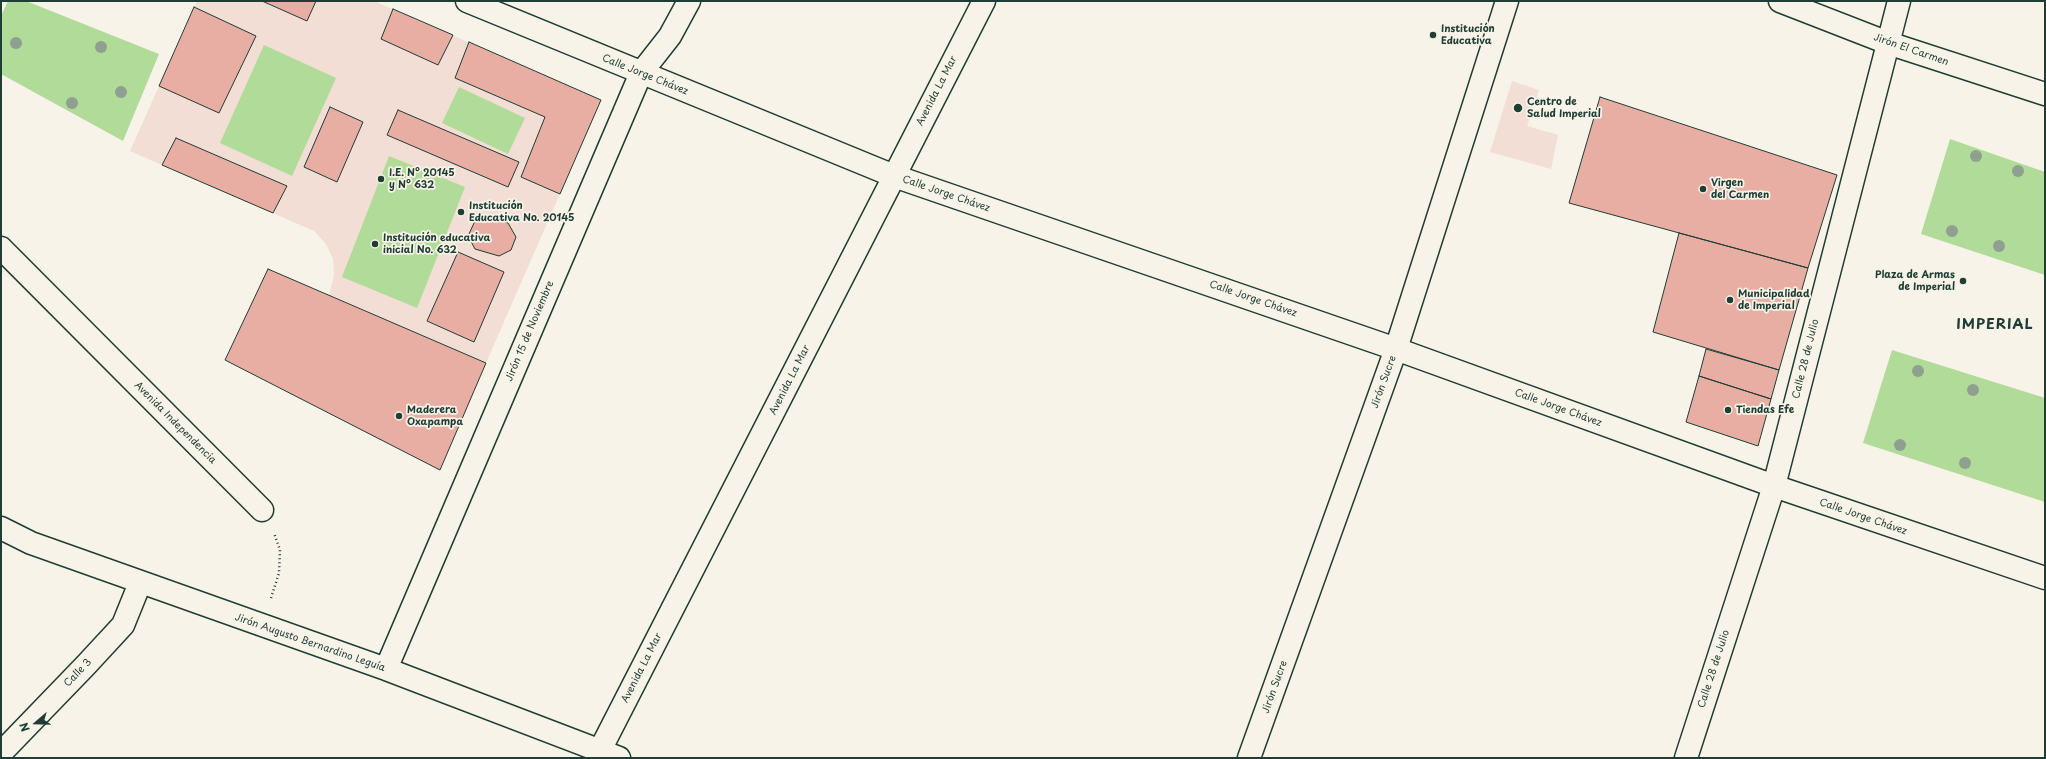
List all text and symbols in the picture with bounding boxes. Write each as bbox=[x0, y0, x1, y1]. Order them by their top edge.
place label: Institución Educativa bbox=[1441, 23, 1495, 46]
marker: Institución Educativa bbox=[1428, 30, 1438, 40]
street label: Jirón El Carmen bbox=[1872, 32, 1950, 68]
street label: Calle Jorge Chávez bbox=[600, 52, 690, 98]
street label: Avenida La Mar bbox=[914, 54, 960, 128]
place label: Centro de Salud Imperial bbox=[1527, 96, 1601, 120]
marker: Centro de Salud Imperial bbox=[1512, 102, 1524, 114]
place label: I.E. Nº 20145 y Nº 632 bbox=[389, 167, 455, 190]
street label: Calle Jorge Chávez bbox=[901, 173, 991, 215]
marker: I.E. Nº 20145 y Nº 632 bbox=[376, 174, 386, 184]
place label: Virgen del Carmen bbox=[1711, 177, 1769, 200]
marker: Virgen del Carmen bbox=[1698, 184, 1708, 194]
place label: Institución Educativa No. 20145 bbox=[469, 200, 574, 224]
marker: Institución Educativa No. 20145 bbox=[456, 207, 466, 217]
place label: Institución educativa inicial No. 632 bbox=[383, 232, 490, 256]
marker: Institución educativa inicial No. 632 bbox=[370, 239, 380, 249]
place label: Plaza de Armas de Imperial bbox=[1875, 269, 1955, 292]
marker: Plaza de Armas de Imperial bbox=[1958, 276, 1968, 286]
street label: Calle Jorge Chávez bbox=[1208, 278, 1298, 320]
street label: Jirón 15 de Noviembre bbox=[503, 279, 557, 383]
place label: Municipalidad de Imperial bbox=[1738, 288, 1810, 312]
marker: Municipalidad de Imperial bbox=[1725, 295, 1735, 305]
district label: IMPERIAL bbox=[1957, 317, 2033, 333]
street label: Calle 28 de Julio bbox=[1790, 318, 1822, 400]
street label: Avenida La Mar bbox=[767, 343, 813, 417]
street label: Jirón Sucre bbox=[1369, 354, 1399, 410]
street label: Avenida Independencia bbox=[132, 380, 218, 466]
street label: Calle Jorge Chávez bbox=[1513, 387, 1603, 429]
place label: Maderera Oxapampa bbox=[407, 404, 463, 428]
place label: Tiendas Efe bbox=[1736, 404, 1794, 416]
marker: Tiendas Efe bbox=[1723, 405, 1733, 415]
marker: Maderera Oxapampa bbox=[394, 411, 404, 421]
street label: Calle Jorge Chávez bbox=[1818, 496, 1908, 538]
street label: Jirón Augusto Bernardino Leguía bbox=[233, 612, 387, 674]
street label: Calle 28 de Julio bbox=[1696, 628, 1732, 710]
street label: Avenida La Mar bbox=[619, 631, 665, 705]
street label: Calle 3 bbox=[62, 657, 94, 689]
street label: Jirón Sucre bbox=[1260, 659, 1290, 715]
north arrow bbox=[16, 703, 56, 743]
text: N bbox=[15, 720, 34, 734]

